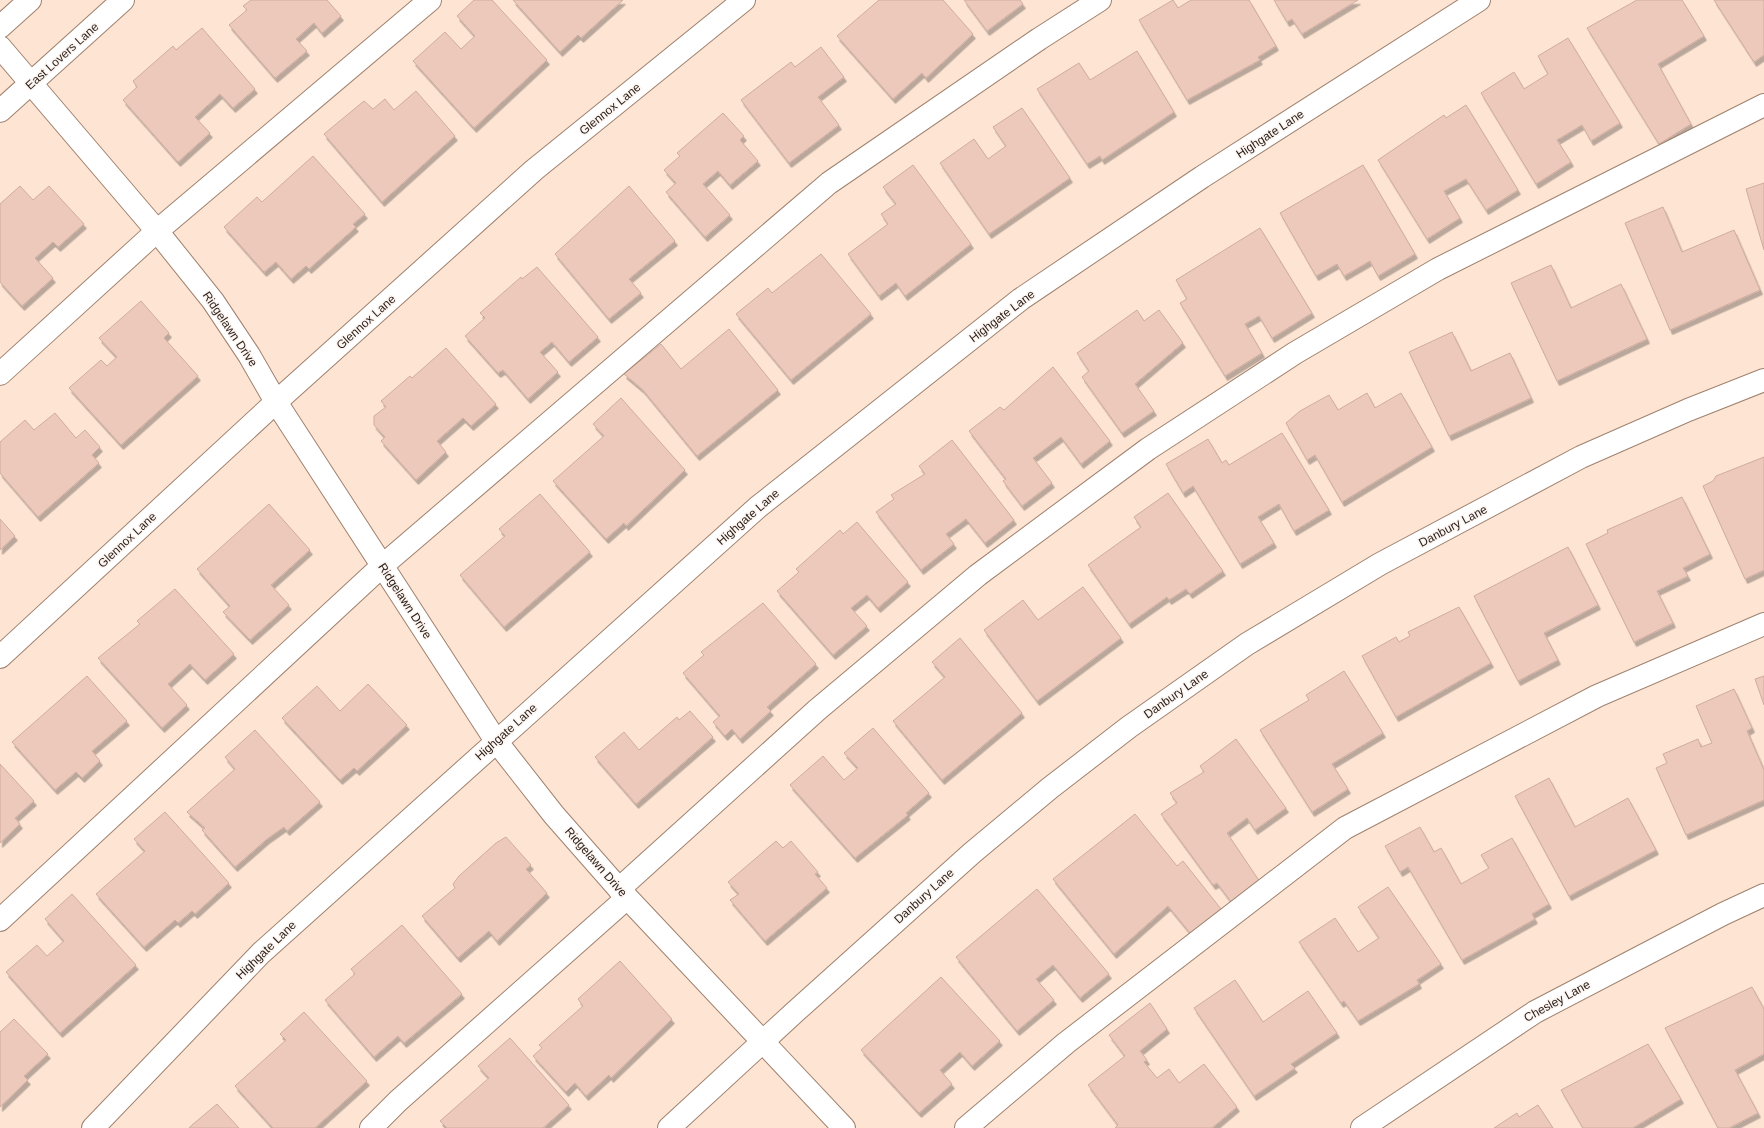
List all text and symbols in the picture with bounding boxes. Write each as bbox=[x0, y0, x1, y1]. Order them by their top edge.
street label: East Lovers Lane bbox=[23, 19, 102, 92]
street label: Glennox Lane bbox=[577, 80, 644, 138]
street label: Highgate Lane bbox=[1233, 107, 1307, 161]
street label: Highgate Lane bbox=[967, 287, 1038, 345]
street label: Ridgelawn Drive bbox=[200, 289, 260, 369]
street label: Glennox Lane bbox=[334, 292, 399, 352]
street label: Highgate Lane bbox=[714, 486, 782, 548]
street label: Danbury Lane bbox=[1416, 502, 1490, 550]
street label: Glennox Lane bbox=[95, 509, 159, 571]
street label: Ridgelawn Drive bbox=[375, 561, 435, 642]
street label: Danbury Lane bbox=[1141, 666, 1211, 721]
street label: Highgate Lane bbox=[472, 700, 540, 763]
street label: Ridgelawn Drive bbox=[562, 824, 630, 900]
street label: Danbury Lane bbox=[891, 865, 957, 926]
street label: Highgate Lane bbox=[233, 918, 299, 982]
street label: Chesley Lane bbox=[1522, 977, 1593, 1025]

